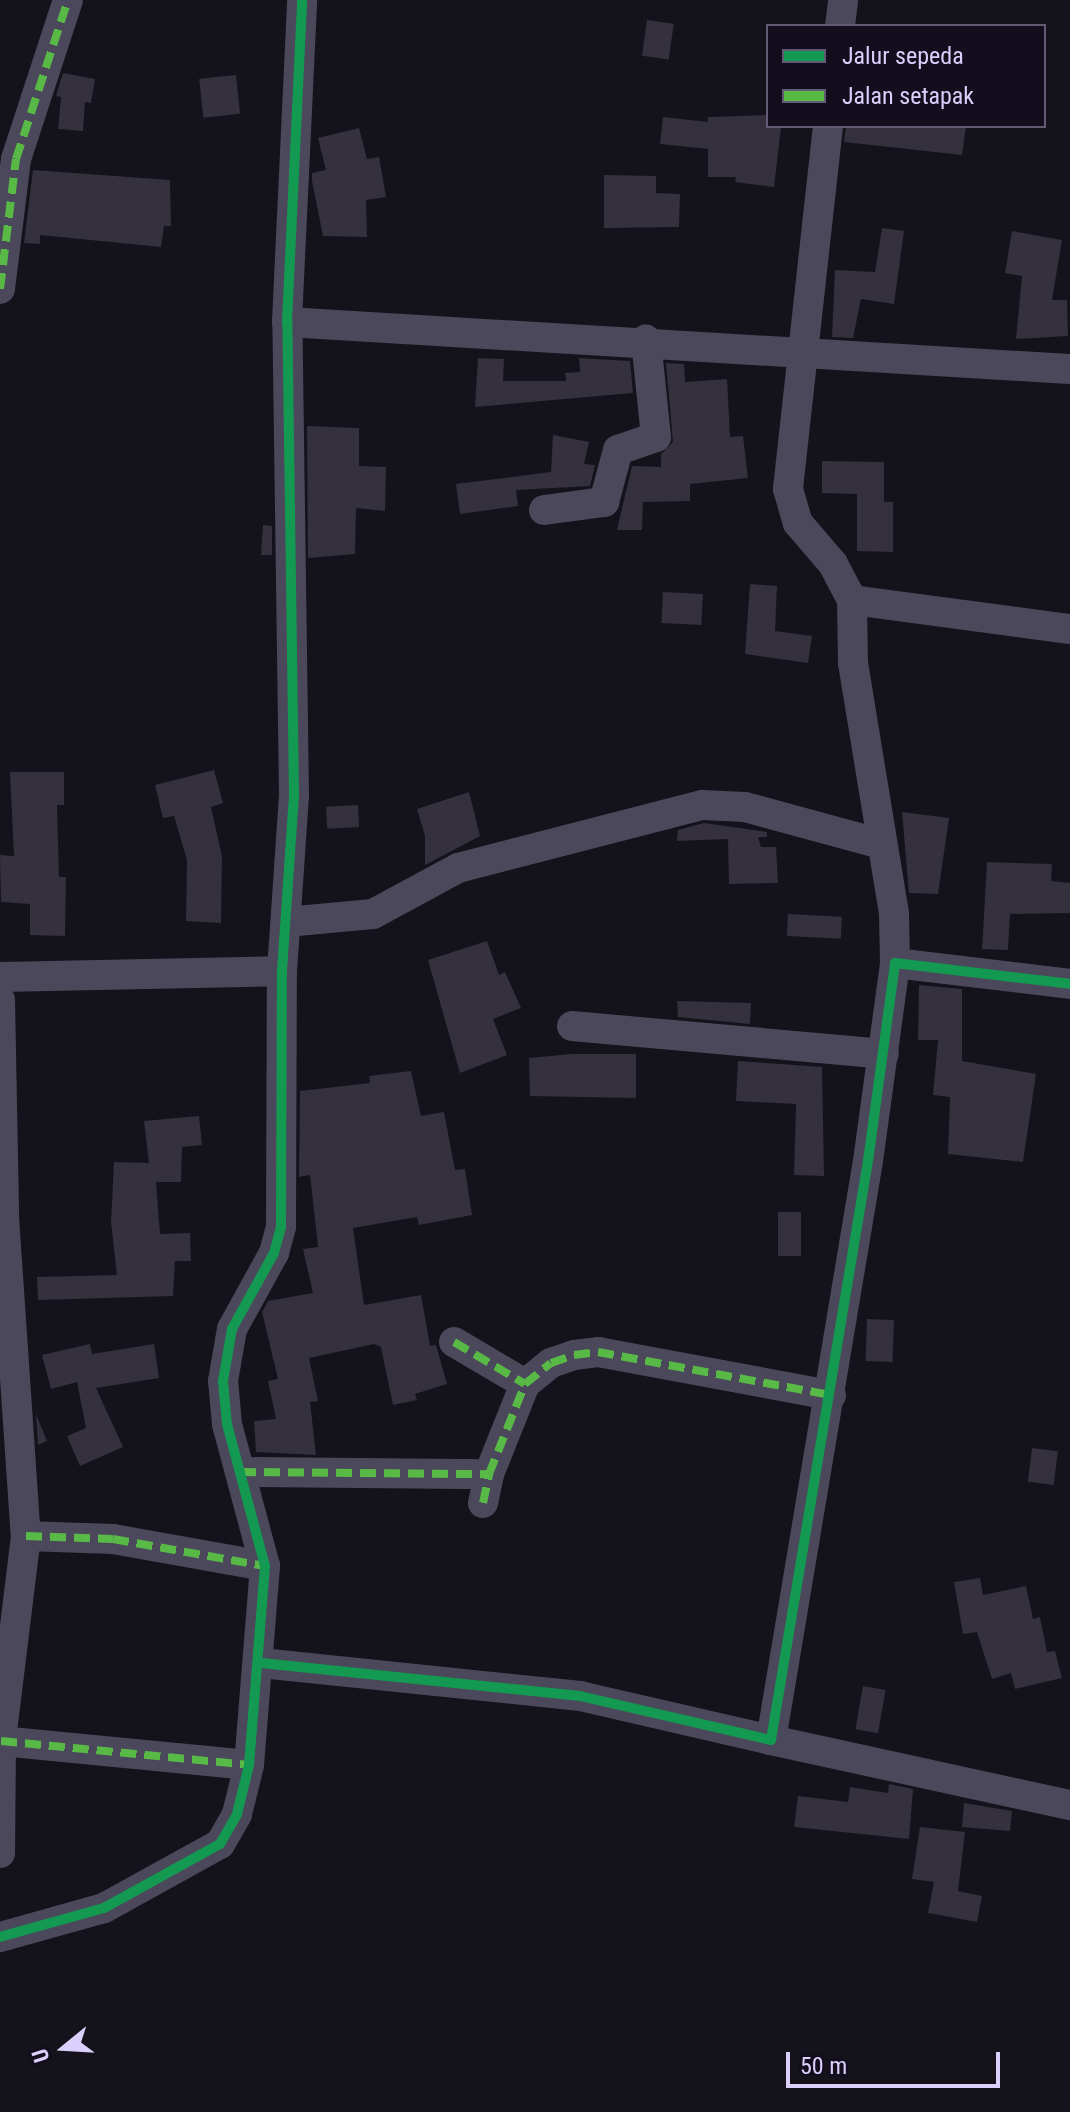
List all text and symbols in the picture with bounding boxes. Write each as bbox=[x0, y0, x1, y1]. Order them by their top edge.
legend bbox=[766, 24, 1046, 128]
text: Jalur sepeda bbox=[842, 42, 964, 70]
text: Jalan setapak bbox=[842, 82, 974, 110]
north arrow bbox=[24, 2008, 104, 2088]
scale bar bbox=[790, 2036, 1004, 2086]
text: U bbox=[27, 2046, 55, 2065]
text: 50 m bbox=[800, 2052, 847, 2080]

